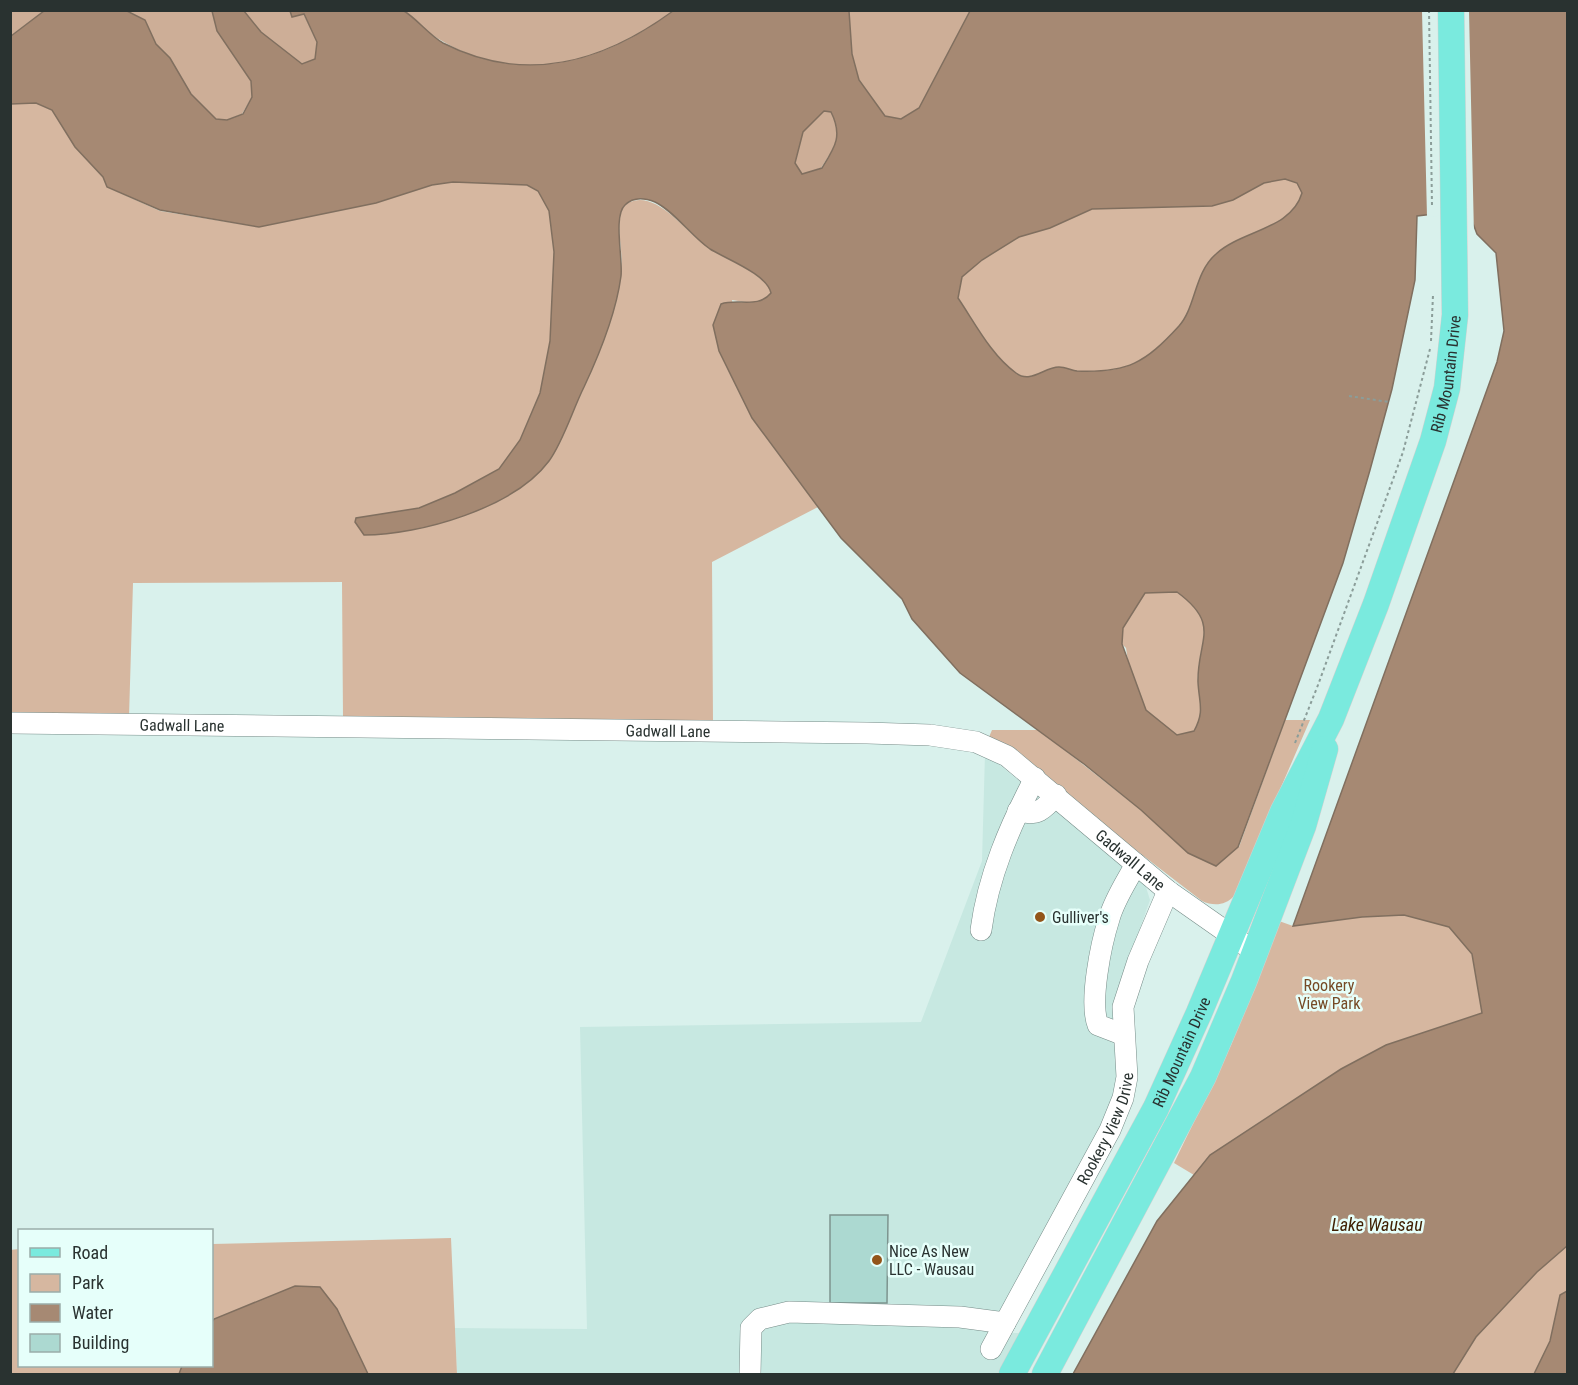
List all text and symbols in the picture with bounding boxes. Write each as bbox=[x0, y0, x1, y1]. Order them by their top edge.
street label: Rib Mountain Drive bbox=[1427, 314, 1465, 435]
street label: Gadwall Lane bbox=[140, 716, 224, 736]
street label: Gadwall Lane bbox=[625, 721, 710, 741]
street label: Gadwall Lane bbox=[1092, 826, 1169, 895]
place label: Gulliver's bbox=[1052, 908, 1109, 927]
marker: Gulliver's bbox=[1033, 910, 1047, 924]
park label: Rookery View Park bbox=[1298, 976, 1361, 1013]
street label: Rib Mountain Drive bbox=[1149, 994, 1215, 1110]
street label: Rookery View Drive bbox=[1073, 1072, 1137, 1188]
water label: Lake Wausau bbox=[1331, 1214, 1423, 1235]
legend bbox=[18, 1229, 213, 1367]
text: Road bbox=[72, 1242, 108, 1263]
place label: Nice As New LLC - Wausau bbox=[889, 1242, 974, 1279]
marker: Nice As New LLC - Wausau bbox=[870, 1253, 884, 1267]
text: Park bbox=[72, 1272, 104, 1293]
text: Water bbox=[72, 1302, 114, 1323]
text: Building bbox=[72, 1332, 129, 1353]

